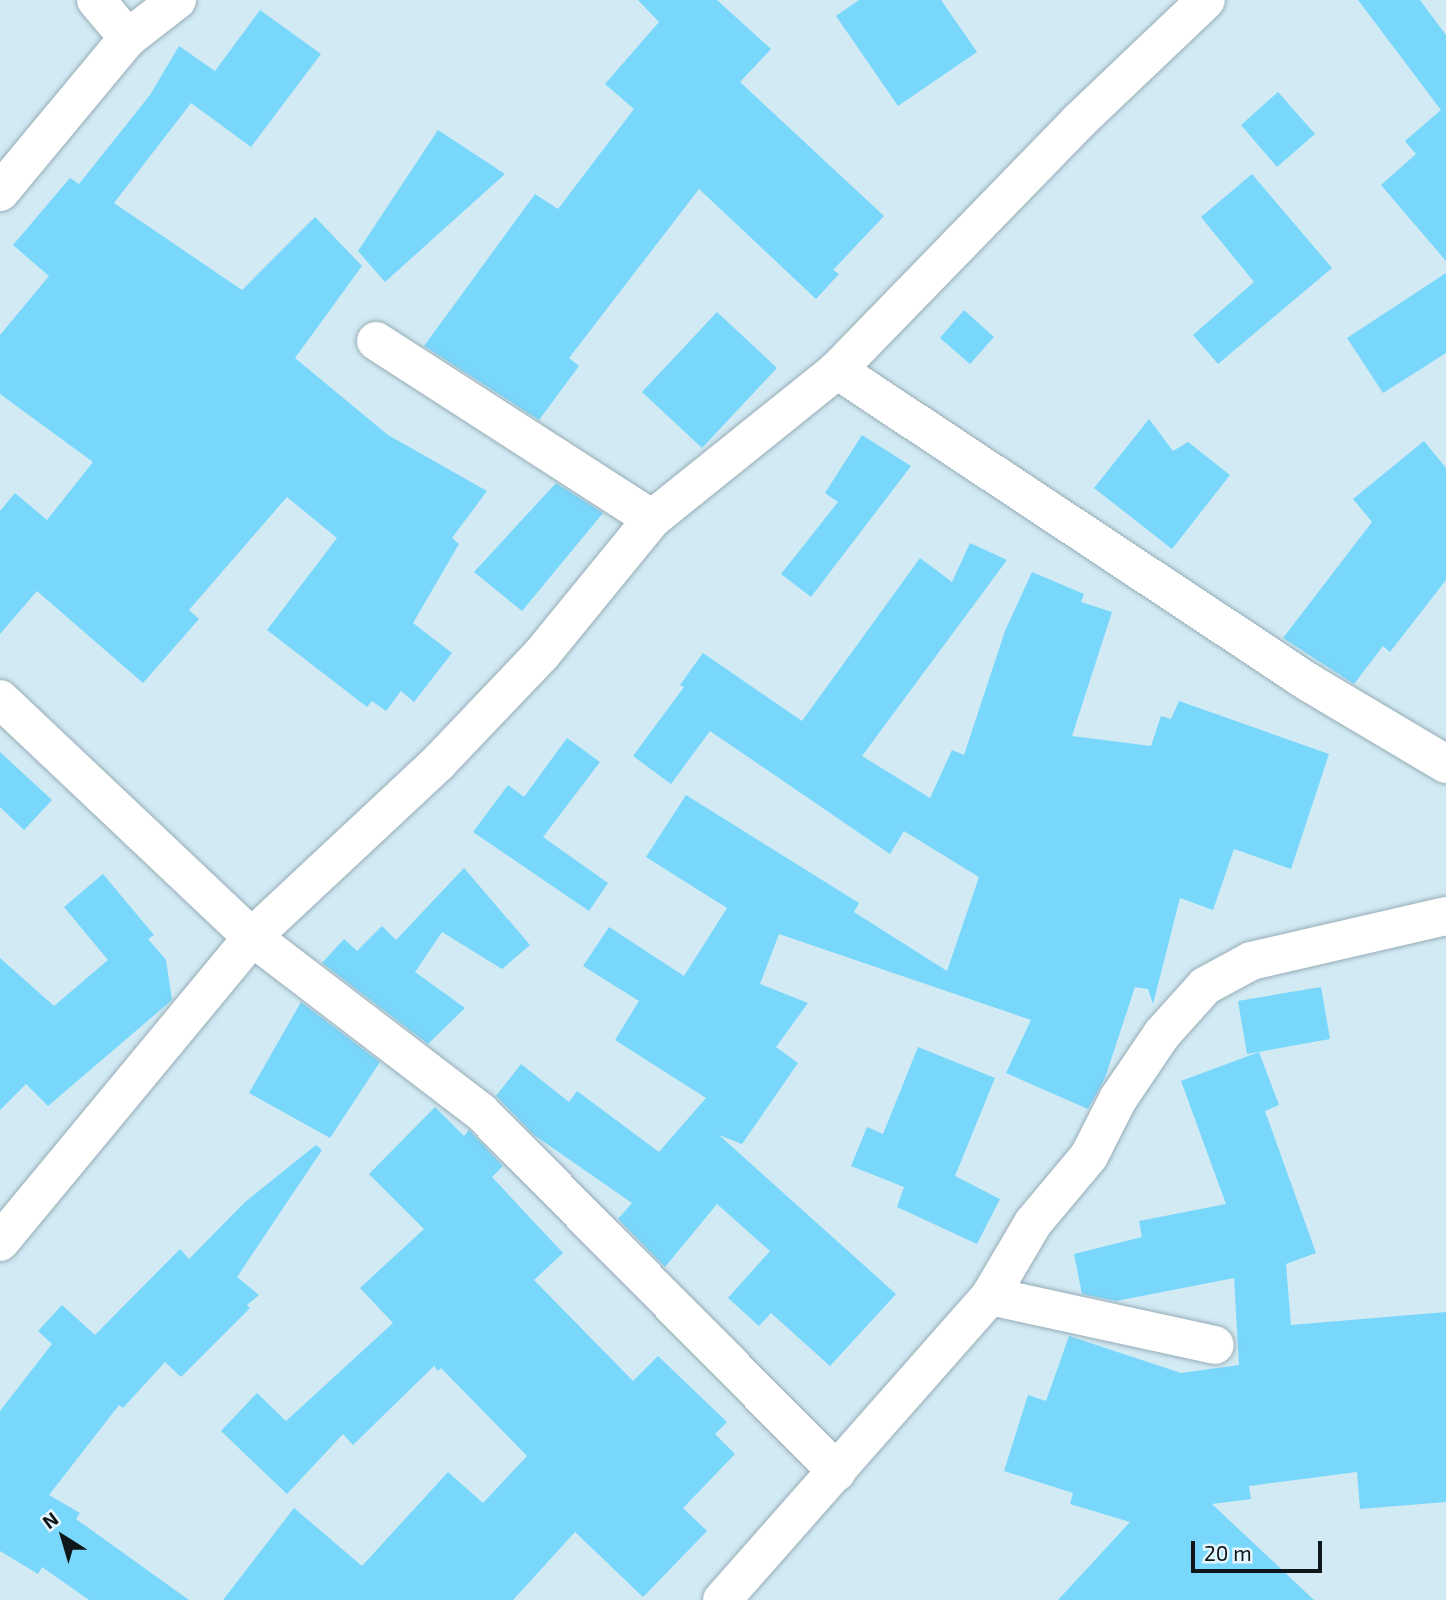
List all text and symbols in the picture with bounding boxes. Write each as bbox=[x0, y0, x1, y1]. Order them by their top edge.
north arrow bbox=[28, 1502, 98, 1572]
text: N bbox=[38, 1507, 62, 1533]
scale bar bbox=[1194, 1526, 1325, 1570]
text: 20 m bbox=[1204, 1540, 1252, 1565]

